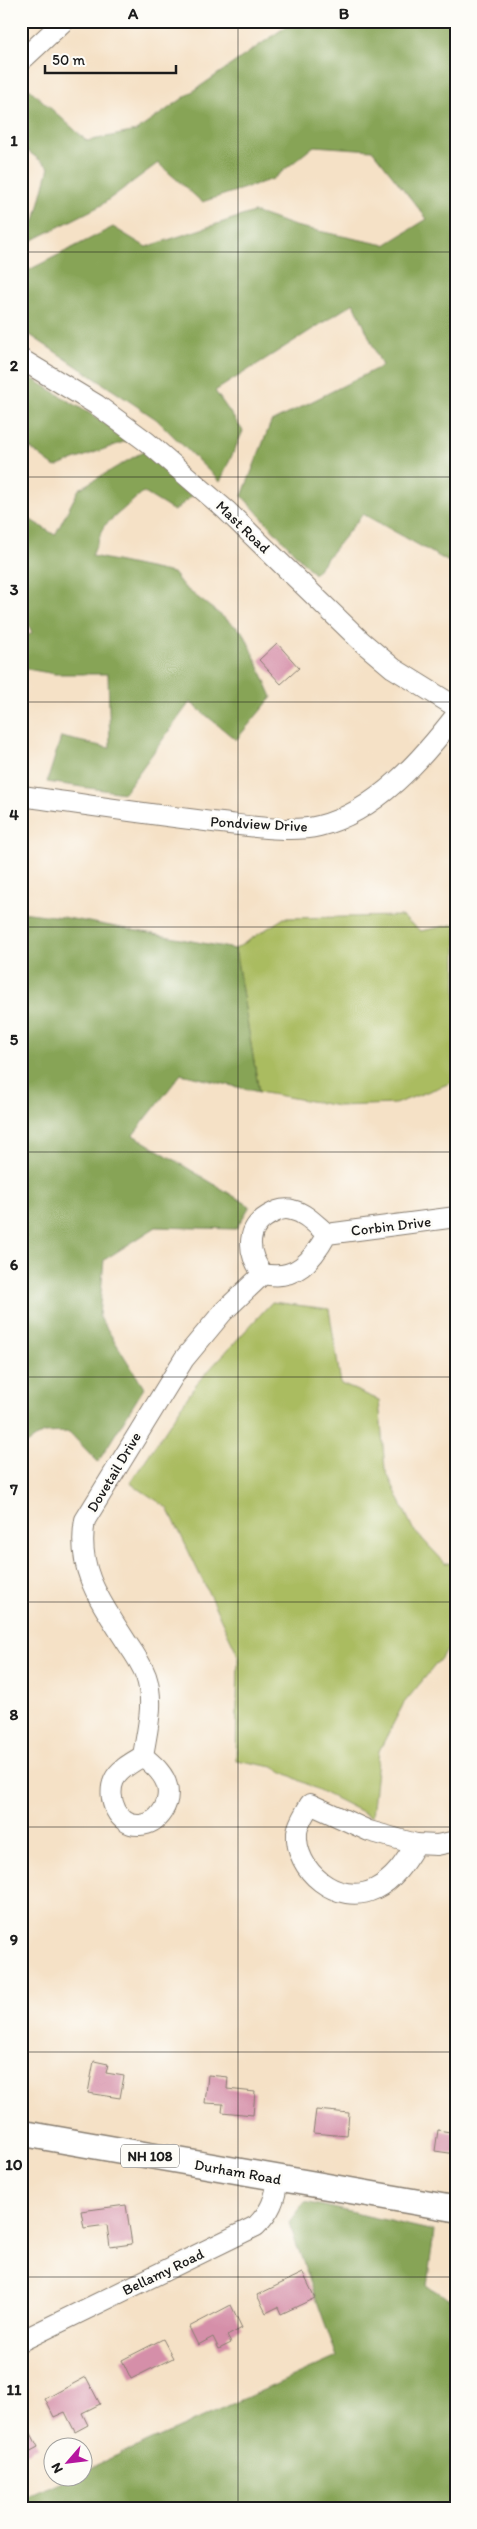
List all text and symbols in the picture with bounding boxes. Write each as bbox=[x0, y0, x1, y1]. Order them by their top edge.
text: A bbox=[127, 4, 139, 23]
text: B bbox=[339, 4, 350, 23]
scale bar bbox=[45, 42, 176, 74]
text: 50 m bbox=[52, 51, 85, 69]
text: 1 bbox=[10, 131, 18, 150]
text: 2 bbox=[10, 356, 19, 375]
street label: Mast Road bbox=[212, 497, 274, 557]
text: 3 bbox=[10, 580, 19, 599]
text: 4 bbox=[9, 805, 19, 824]
street label: Pondview Drive bbox=[210, 812, 308, 836]
text: 5 bbox=[10, 1030, 19, 1049]
street label: Corbin Drive bbox=[350, 1212, 432, 1240]
text: 6 bbox=[10, 1255, 19, 1274]
street label: Dovetail Drive bbox=[83, 1429, 145, 1515]
text: 7 bbox=[9, 1480, 18, 1499]
text: 8 bbox=[10, 1705, 19, 1724]
text: 9 bbox=[10, 1930, 18, 1949]
road number: NH 108 bbox=[121, 2144, 179, 2168]
text: 10 bbox=[5, 2155, 23, 2174]
street label: Durham Road bbox=[193, 2155, 284, 2189]
street label: Bellamy Road bbox=[119, 2245, 207, 2299]
text: 11 bbox=[7, 2380, 22, 2399]
north arrow bbox=[42, 2436, 92, 2486]
text: N bbox=[47, 2460, 67, 2476]

